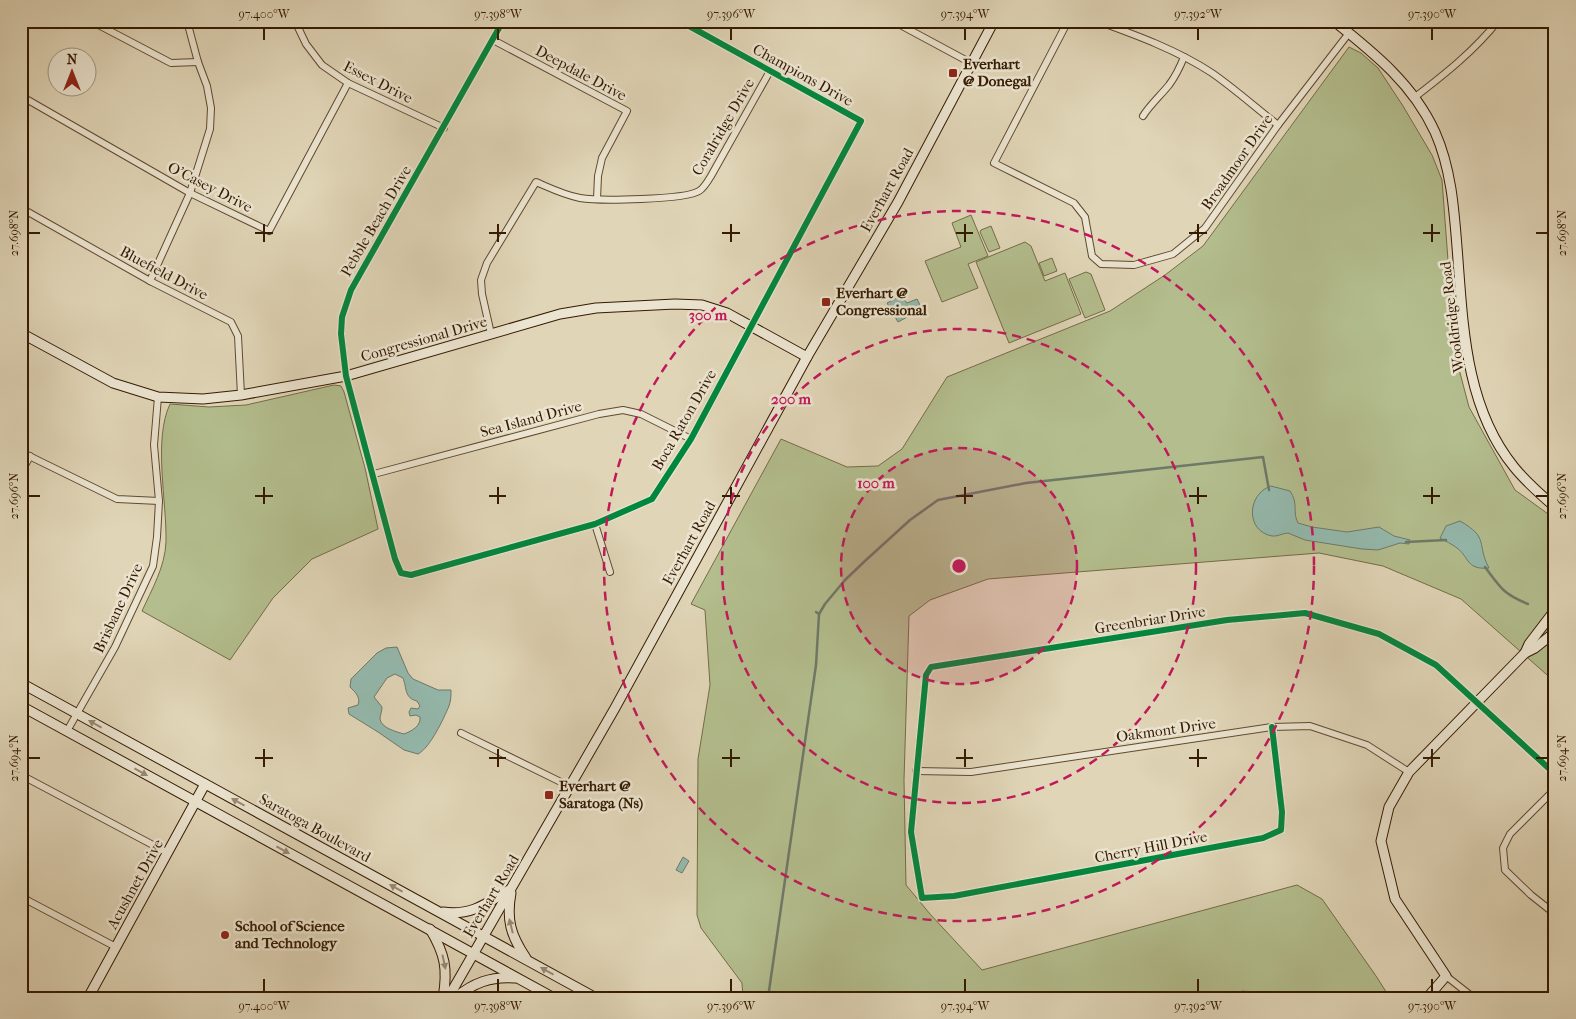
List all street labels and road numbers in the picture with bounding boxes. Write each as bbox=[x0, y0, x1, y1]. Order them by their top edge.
street label: Champions Drive bbox=[750, 40, 857, 110]
street label: Deepdale Drive bbox=[532, 41, 630, 105]
street label: Essex Drive bbox=[340, 57, 416, 107]
street label: Coralridge Drive bbox=[688, 75, 758, 179]
street label: Broadmoor Drive bbox=[1197, 110, 1277, 213]
street label: Everhart Road bbox=[856, 144, 918, 235]
street label: O'Casey Drive bbox=[165, 158, 256, 216]
street label: Pebble Beach Drive bbox=[337, 162, 415, 280]
street label: Bluefield Drive bbox=[117, 242, 212, 304]
street label: Wooldridge Road bbox=[1436, 260, 1468, 375]
street label: Congressional Drive bbox=[359, 312, 490, 366]
street label: Boca Raton Drive bbox=[648, 366, 720, 474]
street label: Sea Island Drive bbox=[478, 397, 584, 441]
street label: Everhart Road bbox=[658, 497, 720, 588]
street label: Brisbane Drive bbox=[89, 560, 147, 656]
street label: Greenbriar Drive bbox=[1093, 602, 1207, 638]
street label: Oakmont Drive bbox=[1115, 714, 1217, 746]
street label: Saratoga Boulevard bbox=[256, 790, 375, 867]
street label: Cherry Hill Drive bbox=[1093, 827, 1209, 867]
street label: Acushnet Drive bbox=[102, 835, 167, 933]
street label: Everhart Road bbox=[459, 851, 523, 941]

